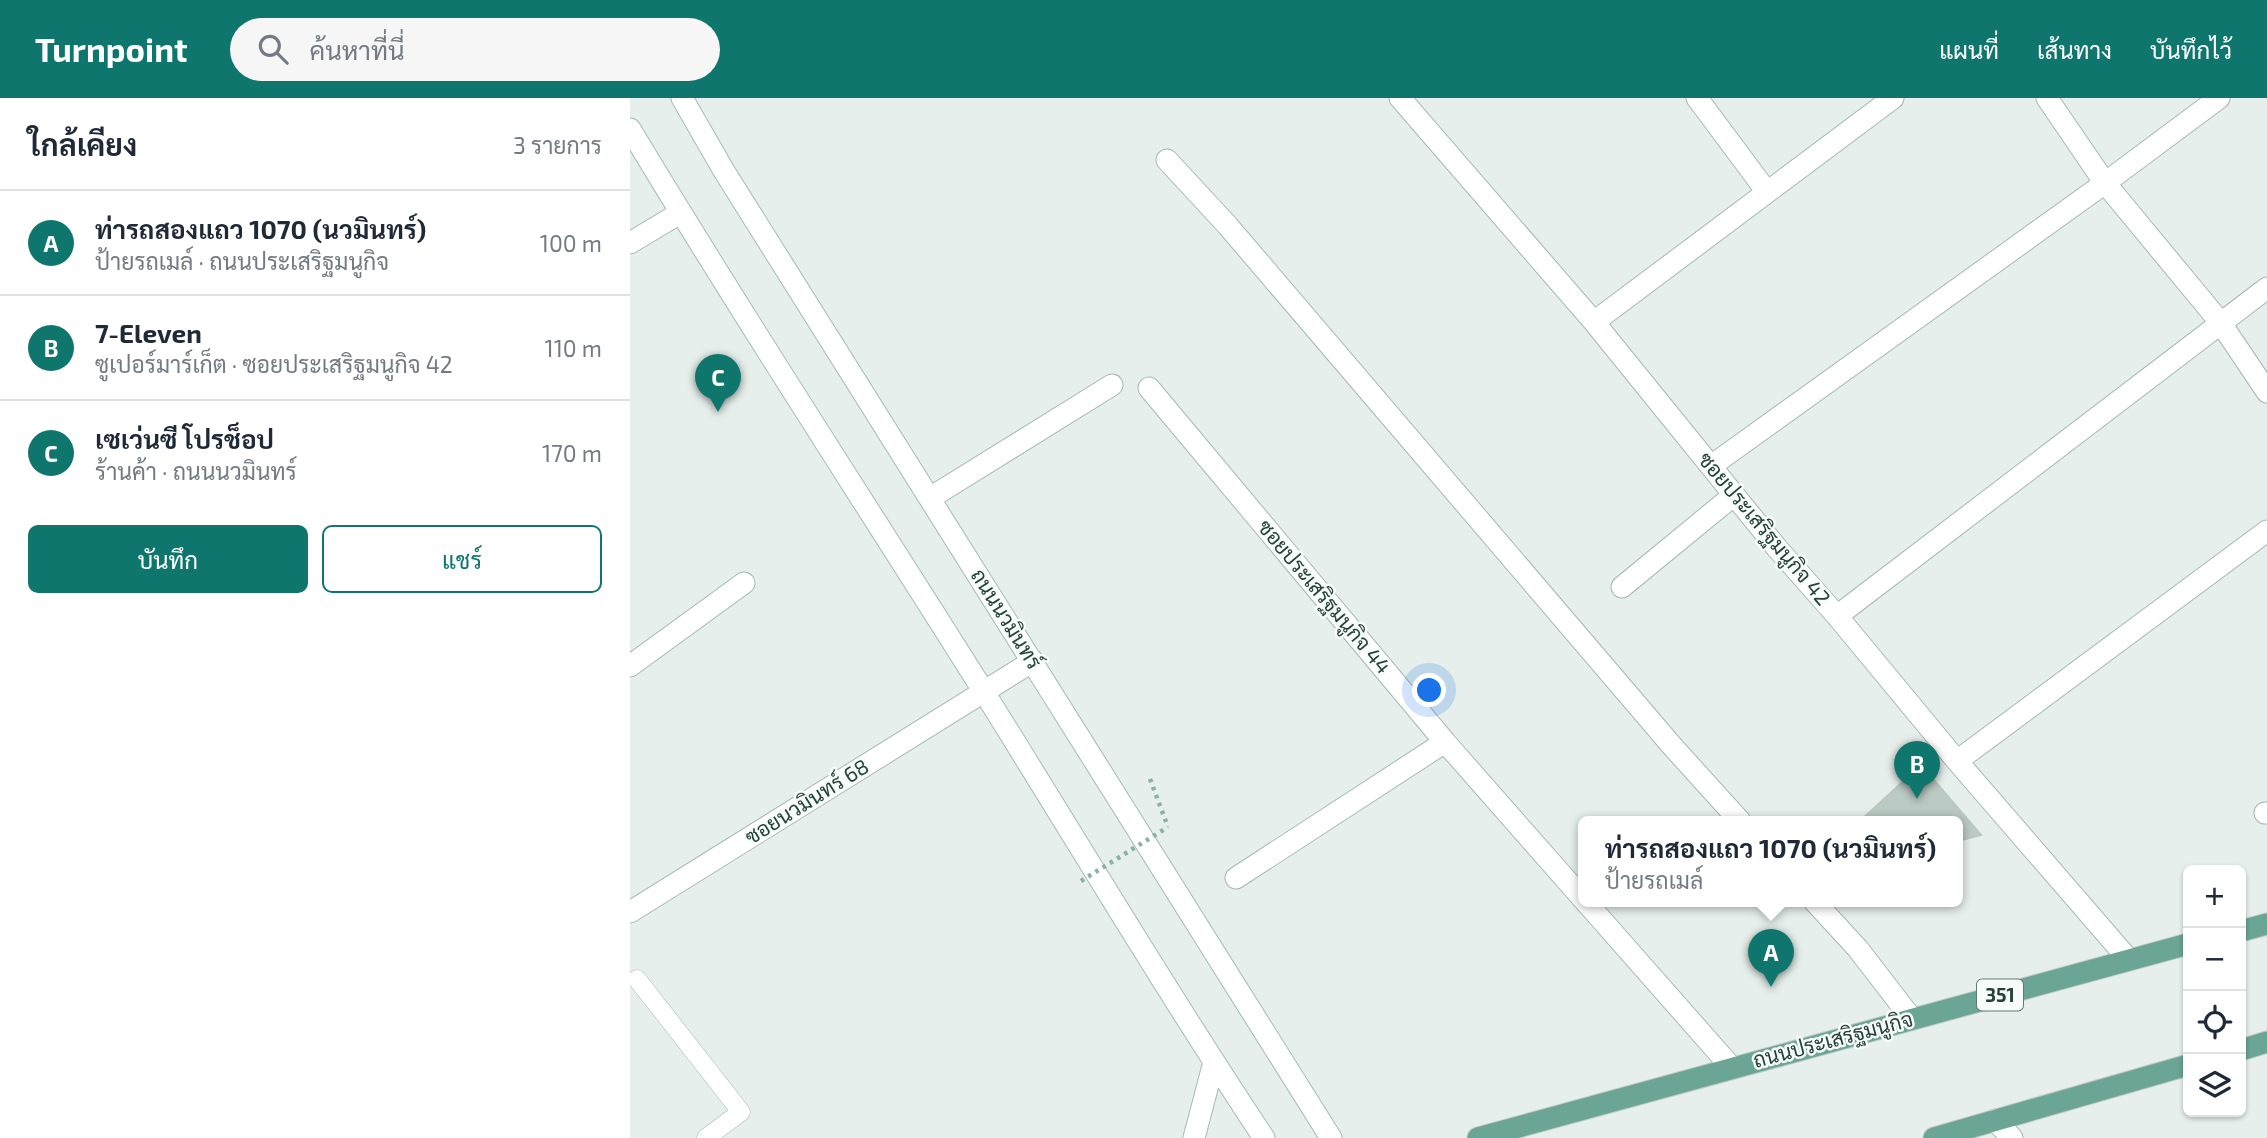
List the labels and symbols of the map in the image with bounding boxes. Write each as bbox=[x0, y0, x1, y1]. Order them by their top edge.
pin: C bbox=[695, 354, 741, 412]
street label: ซอยประเสริฐมนูกิจ 42 bbox=[1691, 446, 1836, 612]
street label: ซอยประเสริฐมนูกิจ 44 bbox=[1250, 514, 1397, 681]
street label: ถนนนวมินทร์ bbox=[967, 564, 1048, 673]
your location bbox=[1412, 673, 1446, 707]
pin: B bbox=[1894, 741, 1940, 799]
street label: ซอยนวมินทร์ 68 bbox=[740, 753, 873, 849]
pin: A bbox=[1748, 929, 1794, 987]
road number: 351 bbox=[1977, 980, 2023, 1010]
street label: ถนนประเสริฐมนูกิจ bbox=[1750, 1005, 1916, 1076]

